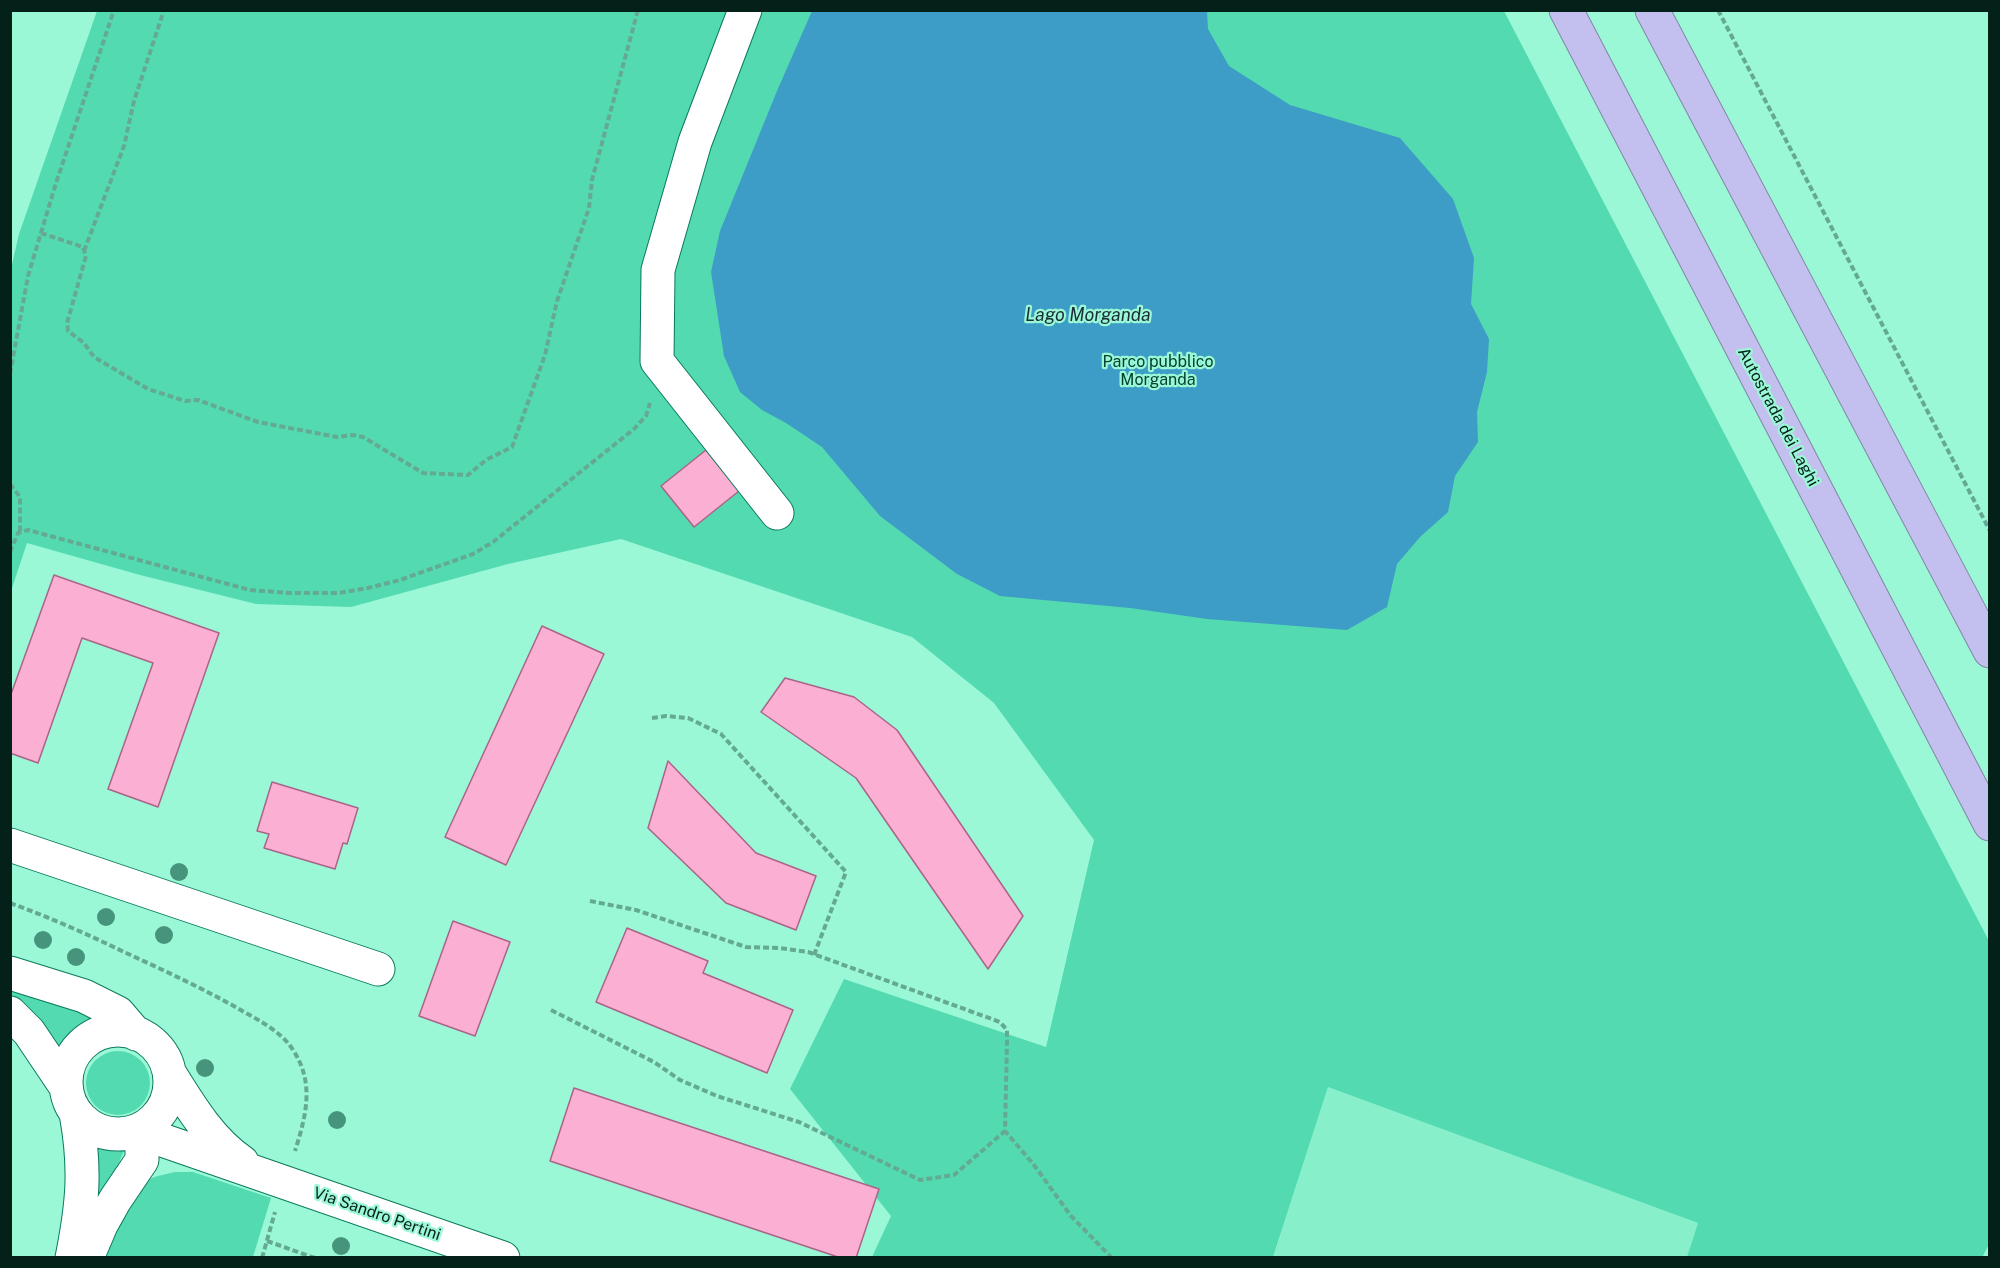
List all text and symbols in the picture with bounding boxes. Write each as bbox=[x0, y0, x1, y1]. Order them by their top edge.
water label: Lago Morganda bbox=[1025, 304, 1151, 326]
street label: Autostrada dei Laghi bbox=[1733, 344, 1823, 490]
park label: Parco pubblico Morganda bbox=[1103, 352, 1213, 390]
street label: Via Sandro Pertini bbox=[311, 1183, 443, 1245]

